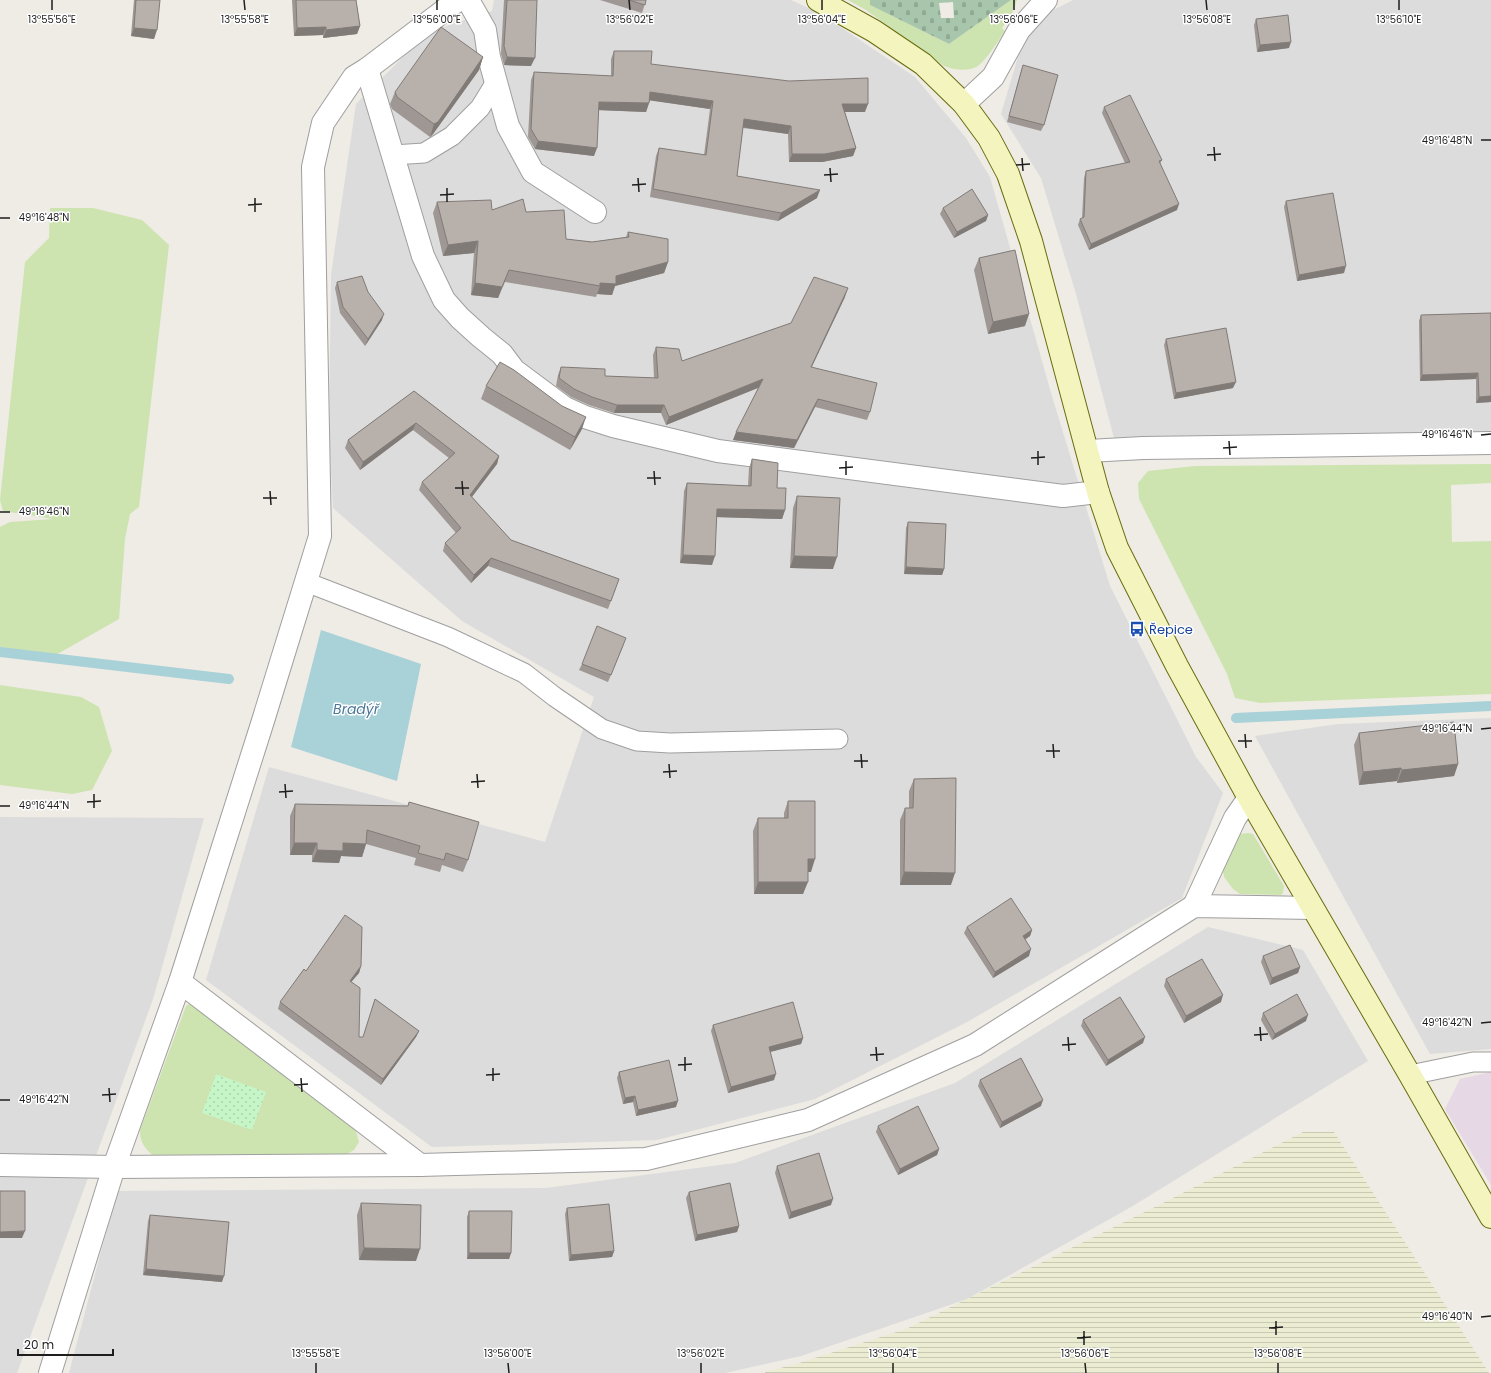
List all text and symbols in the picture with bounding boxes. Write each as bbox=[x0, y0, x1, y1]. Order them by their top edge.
text: 13°55'56"E bbox=[28, 12, 76, 27]
text: 13°55'58"E bbox=[221, 12, 269, 27]
text: 13°56'00"E bbox=[413, 12, 461, 27]
text: 13°56'02"E bbox=[606, 12, 654, 27]
text: 13°56'04"E bbox=[798, 12, 846, 27]
text: 13°56'06"E bbox=[990, 12, 1038, 27]
text: 13°56'08"E bbox=[1183, 12, 1231, 27]
text: 13°56'10"E bbox=[1377, 12, 1421, 27]
text: 49°16'48"N bbox=[1422, 133, 1472, 148]
text: 49°16'48"N bbox=[19, 210, 69, 225]
text: 49°16'46"N bbox=[1422, 427, 1472, 442]
text: 49°16'46"N bbox=[19, 504, 69, 519]
bus stop icon: Řepice bbox=[1128, 620, 1146, 638]
place label: Řepice bbox=[1149, 620, 1193, 639]
water label: Bradýř bbox=[333, 699, 381, 719]
text: 49°16'44"N bbox=[1422, 721, 1472, 736]
text: 49°16'44"N bbox=[19, 798, 69, 813]
text: 49°16'42"N bbox=[1422, 1015, 1472, 1030]
text: 49°16'42"N bbox=[19, 1092, 69, 1107]
text: 49°16'40"N bbox=[1422, 1309, 1472, 1324]
scale bar bbox=[18, 1331, 113, 1357]
text: 20 m bbox=[24, 1336, 54, 1353]
text: 13°55'58"E bbox=[292, 1346, 340, 1361]
text: 13°56'00"E bbox=[484, 1346, 532, 1361]
text: 13°56'02"E bbox=[677, 1346, 725, 1361]
text: 13°56'04"E bbox=[869, 1346, 917, 1361]
text: 13°56'06"E bbox=[1061, 1346, 1109, 1361]
text: 13°56'08"E bbox=[1254, 1346, 1302, 1361]

